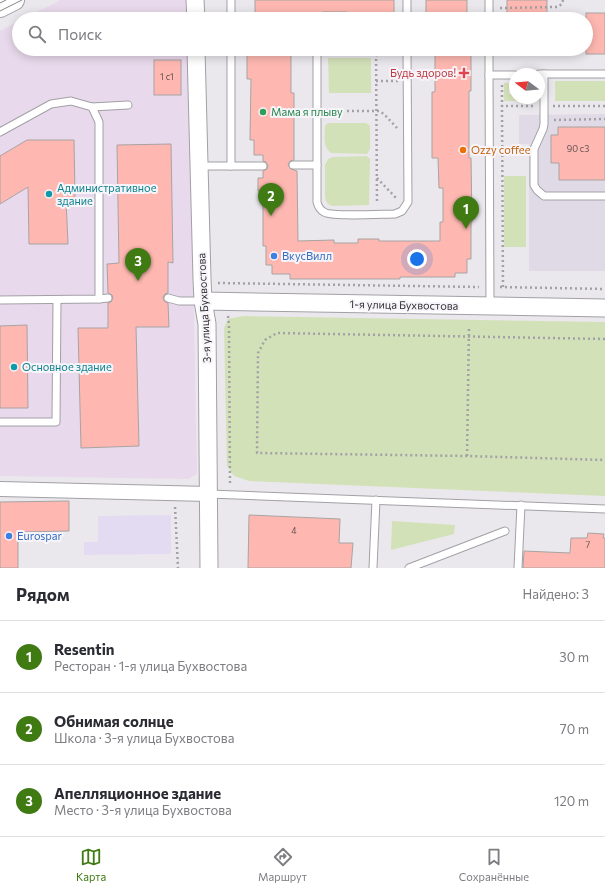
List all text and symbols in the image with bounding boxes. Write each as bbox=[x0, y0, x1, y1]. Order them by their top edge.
search box bbox=[12, 12, 593, 56]
icon: search bbox=[26, 23, 48, 45]
text: Поиск bbox=[58, 25, 102, 43]
place label: Будь здоров! bbox=[390, 66, 456, 79]
marker: Будь здоров! bbox=[459, 68, 469, 78]
north arrow bbox=[509, 68, 545, 104]
house number: 1 с1 bbox=[160, 71, 174, 82]
place label: Мама я плыву bbox=[271, 105, 343, 118]
marker: Мама я плыву bbox=[258, 107, 268, 117]
place label: Ozzy coffee bbox=[471, 143, 531, 156]
house number: 90 с3 bbox=[567, 143, 589, 154]
marker: Ozzy coffee bbox=[458, 145, 468, 155]
place label: Административное здание bbox=[57, 181, 157, 207]
pin: 2 bbox=[258, 183, 284, 216]
marker: Административное здание bbox=[44, 189, 54, 199]
pin: 1 bbox=[453, 196, 479, 229]
pin: 3 bbox=[125, 248, 151, 281]
place label: ВкусВилл bbox=[282, 249, 332, 262]
your location bbox=[407, 249, 427, 269]
marker: ВкусВилл bbox=[269, 251, 279, 261]
street label: 3-я улица Бухвостова bbox=[194, 253, 213, 363]
street label: 1-я улица Бухвостова bbox=[350, 297, 458, 312]
place label: Основное здание bbox=[22, 360, 112, 373]
marker: Основное здание bbox=[9, 362, 19, 372]
house number: 4 bbox=[291, 525, 297, 536]
place label: Eurospar bbox=[17, 529, 63, 542]
marker: Eurospar bbox=[4, 531, 14, 541]
house number: 7 bbox=[586, 539, 591, 550]
text: Рядом bbox=[16, 584, 70, 605]
text: Найдено: 3 bbox=[522, 586, 589, 602]
text: Resentin bbox=[54, 640, 114, 658]
text: 1 bbox=[26, 649, 32, 665]
text: 30 m bbox=[559, 649, 589, 665]
text: Ресторан · 1-я улица Бухвостова bbox=[54, 658, 247, 674]
text: Обнимая солнце bbox=[54, 712, 174, 730]
text: 2 bbox=[25, 721, 33, 737]
text: 70 m bbox=[560, 721, 589, 737]
text: Школа · 3-я улица Бухвостова bbox=[54, 730, 235, 746]
text: Апелляционное здание bbox=[54, 784, 221, 802]
text: 3 bbox=[25, 793, 33, 809]
text: 120 m bbox=[554, 793, 589, 809]
text: Место · 3-я улица Бухвостова bbox=[54, 802, 232, 818]
tab: Карта bbox=[76, 846, 106, 883]
tab: Маршрут bbox=[258, 846, 307, 883]
tab: Сохранённые bbox=[459, 846, 529, 883]

